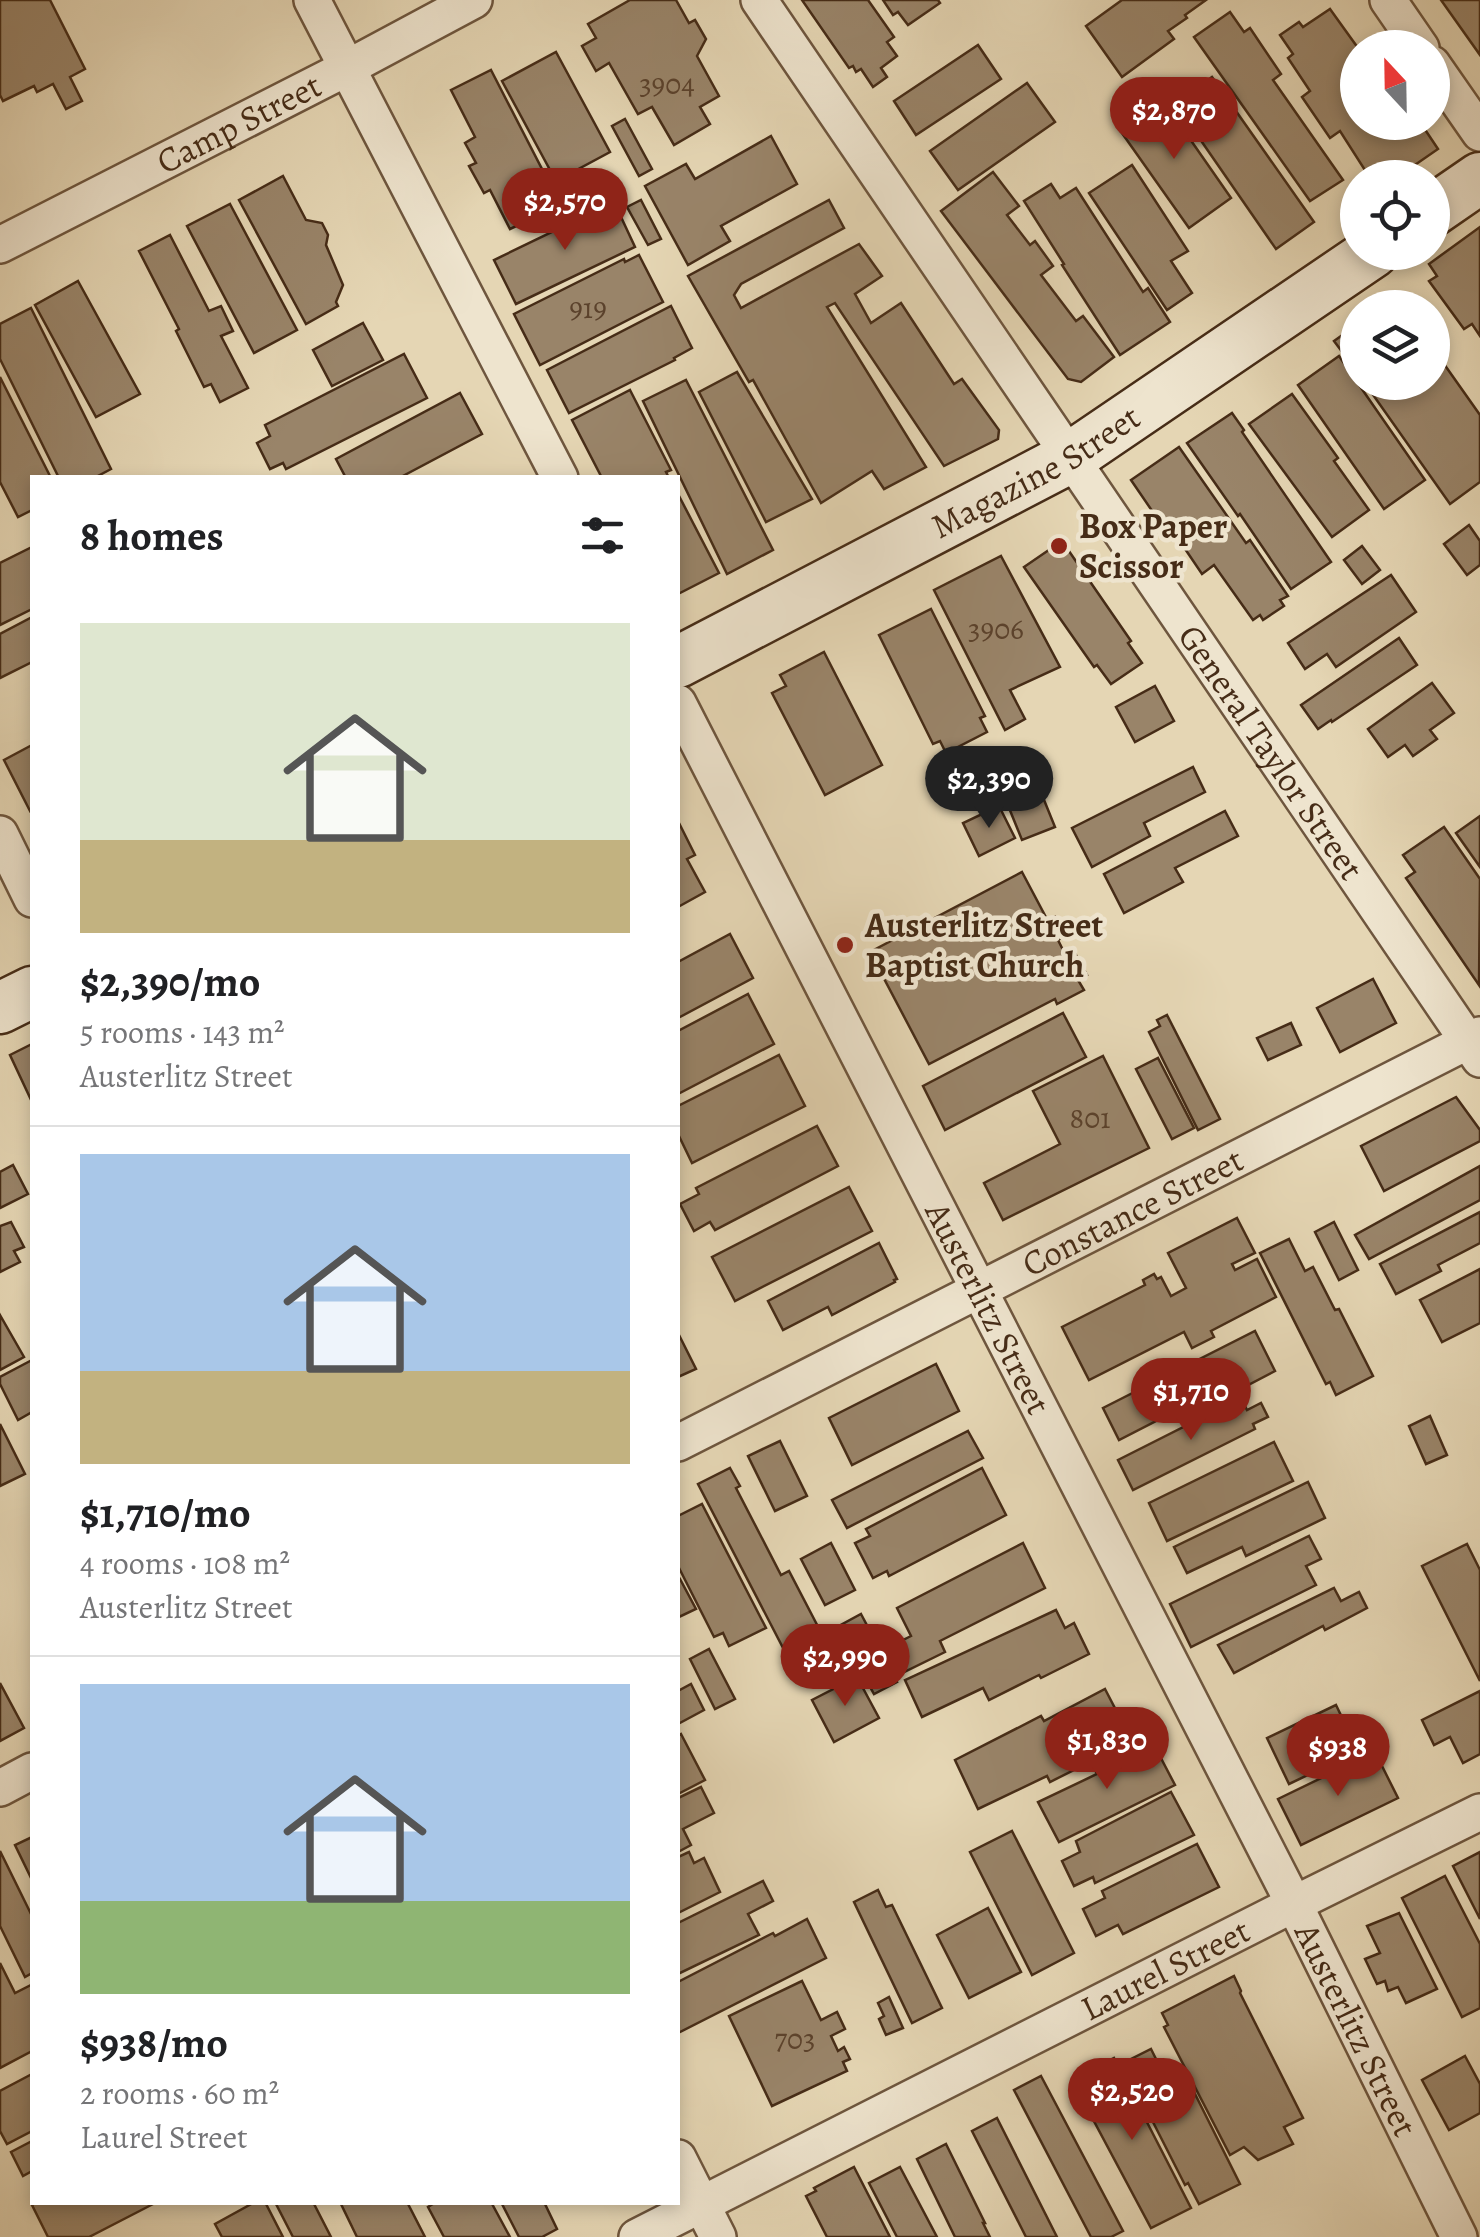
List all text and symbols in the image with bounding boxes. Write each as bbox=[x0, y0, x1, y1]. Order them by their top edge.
north arrow bbox=[1340, 30, 1450, 140]
map controls bbox=[1340, 30, 1450, 400]
street label: Camp Street bbox=[148, 61, 329, 185]
house number: 3904 bbox=[639, 64, 695, 104]
pin: $2,870 bbox=[1093, 77, 1255, 162]
text: $2,870 bbox=[1132, 87, 1216, 131]
button: locate bbox=[1340, 160, 1450, 270]
pin: $2,570 bbox=[484, 168, 646, 253]
text: $2,570 bbox=[524, 178, 606, 222]
house number: 919 bbox=[569, 288, 607, 328]
button: layers bbox=[1340, 290, 1450, 400]
street label: Magazine Street bbox=[923, 393, 1149, 550]
place label: Box Paper Scissor bbox=[1079, 502, 1227, 590]
text: 8 homes bbox=[80, 507, 224, 564]
icon: filters bbox=[575, 508, 630, 563]
marker: Box Paper Scissor bbox=[1048, 535, 1070, 557]
house number: 3906 bbox=[968, 609, 1024, 649]
street label: General Taylor Street bbox=[1167, 615, 1375, 889]
icon: home bbox=[265, 688, 445, 868]
pin: $2,390 bbox=[908, 746, 1070, 831]
text: $2,390 bbox=[947, 756, 1031, 800]
place label: Austerlitz Street Baptist Church bbox=[864, 901, 1103, 989]
marker: Austerlitz Street Baptist Church bbox=[834, 934, 856, 956]
text: $2,390/mo bbox=[80, 953, 260, 1010]
text: 5 rooms · 143 m² bbox=[80, 1010, 285, 1054]
text: Austerlitz Street bbox=[80, 1054, 293, 1098]
house number: 801 bbox=[1070, 1098, 1110, 1138]
street label: Constance Street bbox=[1014, 1135, 1251, 1288]
street label: Austerlitz Street bbox=[913, 1193, 1063, 1422]
icon: home bbox=[265, 1219, 445, 1399]
pin: $1,710 bbox=[1110, 1358, 1272, 1443]
text: $1,710 bbox=[1153, 1368, 1229, 1412]
text: $1,710/mo bbox=[80, 1484, 251, 1541]
text: 4 rooms · 108 m² bbox=[80, 1541, 290, 1585]
text: Austerlitz Street bbox=[80, 1585, 293, 1629]
pin: $2,990 bbox=[764, 1624, 926, 1709]
text: $2,990 bbox=[803, 1634, 887, 1678]
pin: $1,830 bbox=[1026, 1707, 1188, 1792]
pin: $938 bbox=[1279, 1714, 1397, 1799]
text: $1,830 bbox=[1067, 1717, 1147, 1761]
text: $938 bbox=[1309, 1724, 1367, 1768]
icon: home bbox=[265, 1749, 445, 1929]
street label: Laurel Street bbox=[1072, 1907, 1258, 2032]
street label: Austerlitz Street bbox=[1283, 1914, 1429, 2145]
text: $938/mo bbox=[80, 2014, 228, 2071]
house number: 703 bbox=[774, 2019, 816, 2059]
pin: $2,520 bbox=[1051, 2058, 1213, 2143]
text: $2,520 bbox=[1090, 2068, 1174, 2112]
text: 2 rooms · 60 m² bbox=[80, 2071, 279, 2115]
text: Laurel Street bbox=[80, 2115, 248, 2159]

